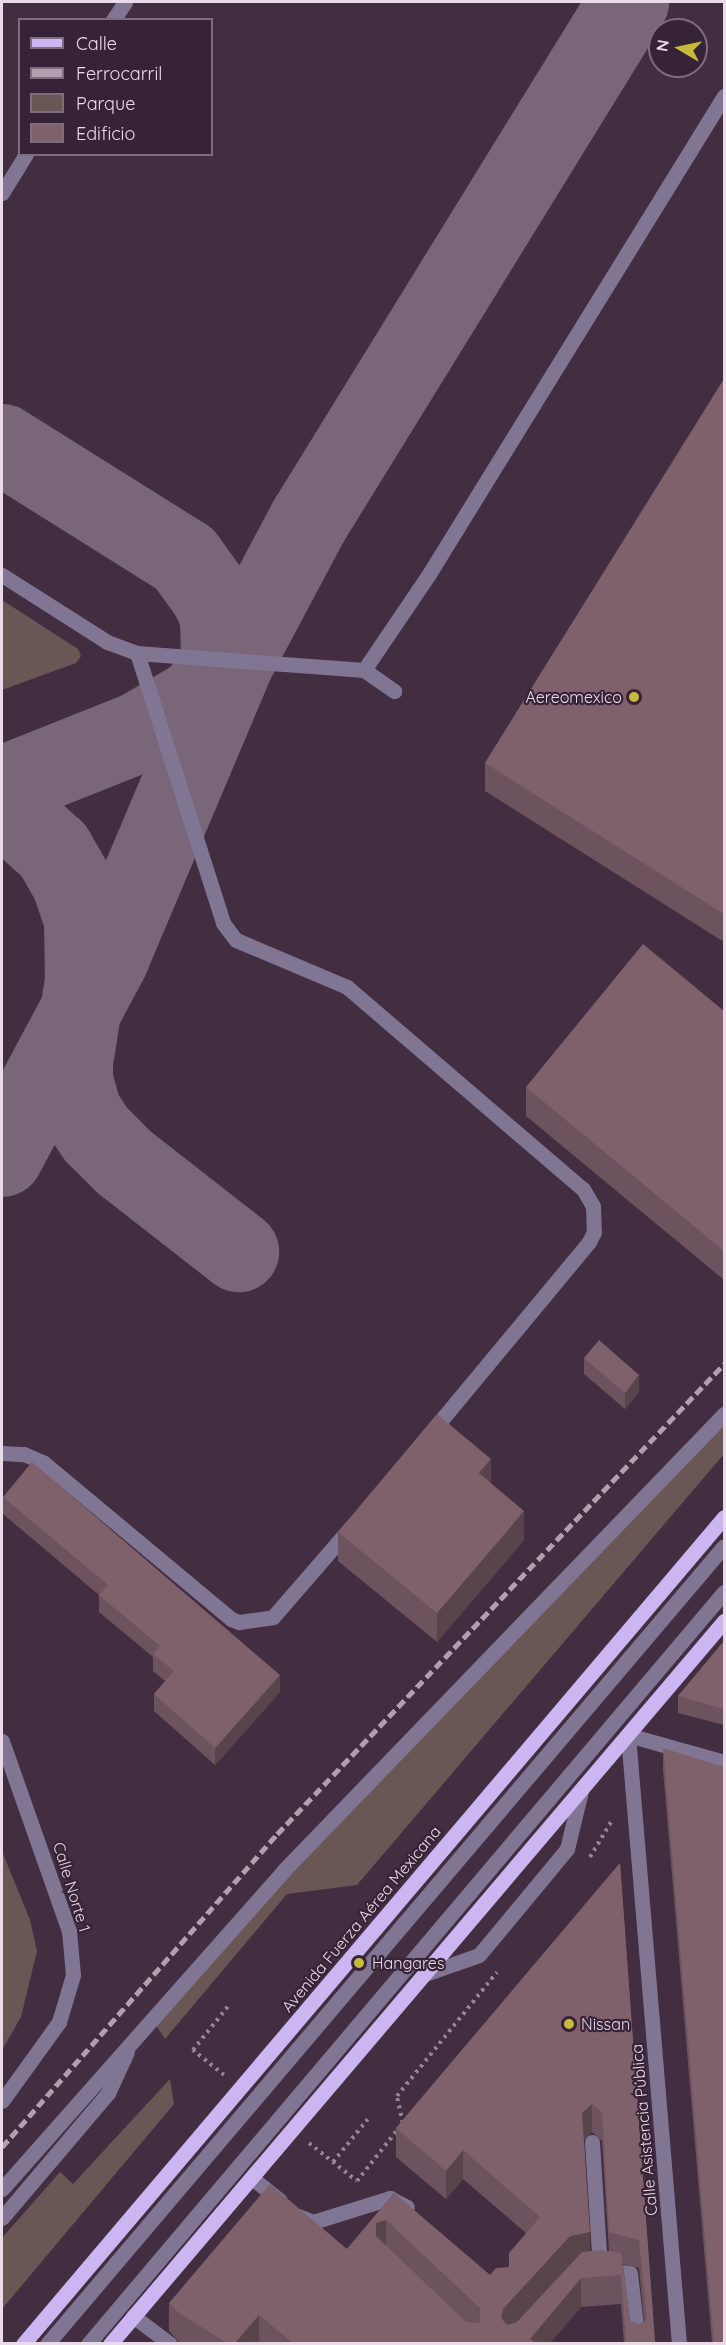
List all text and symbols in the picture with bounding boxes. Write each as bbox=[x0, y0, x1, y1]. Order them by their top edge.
legend bbox=[18, 18, 213, 156]
north arrow bbox=[648, 18, 708, 78]
text: Calle bbox=[76, 32, 117, 55]
text: N bbox=[651, 38, 673, 53]
text: Ferrocarril bbox=[76, 62, 163, 85]
text: Parque bbox=[76, 92, 135, 115]
text: Edificio bbox=[76, 122, 135, 145]
place label: Aereomexico bbox=[525, 687, 622, 707]
marker: Aereomexico bbox=[627, 690, 641, 704]
street label: Avenida Fuerza Aérea Mexicana bbox=[277, 1822, 445, 2016]
street label: Calle Norte 1 bbox=[49, 1840, 95, 1934]
place label: Hangares bbox=[372, 1953, 444, 1973]
marker: Hangares bbox=[350, 1954, 368, 1972]
place label: Nissan bbox=[581, 2014, 630, 2034]
marker: Nissan bbox=[562, 2017, 576, 2031]
street label: Calle Asistencia Pública bbox=[627, 2043, 661, 2217]

